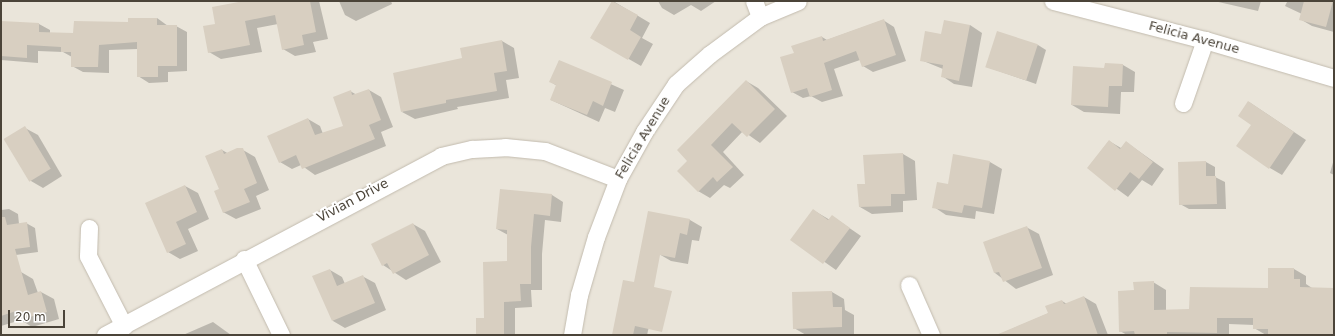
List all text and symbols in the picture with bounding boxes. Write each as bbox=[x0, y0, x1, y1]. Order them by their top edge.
street label: Felicia Avenue bbox=[1147, 18, 1241, 58]
street label: Felicia Avenue bbox=[612, 94, 674, 182]
street label: Vivian Drive bbox=[315, 176, 391, 226]
scale bar bbox=[10, 302, 67, 328]
text: 20 m bbox=[15, 310, 46, 324]

